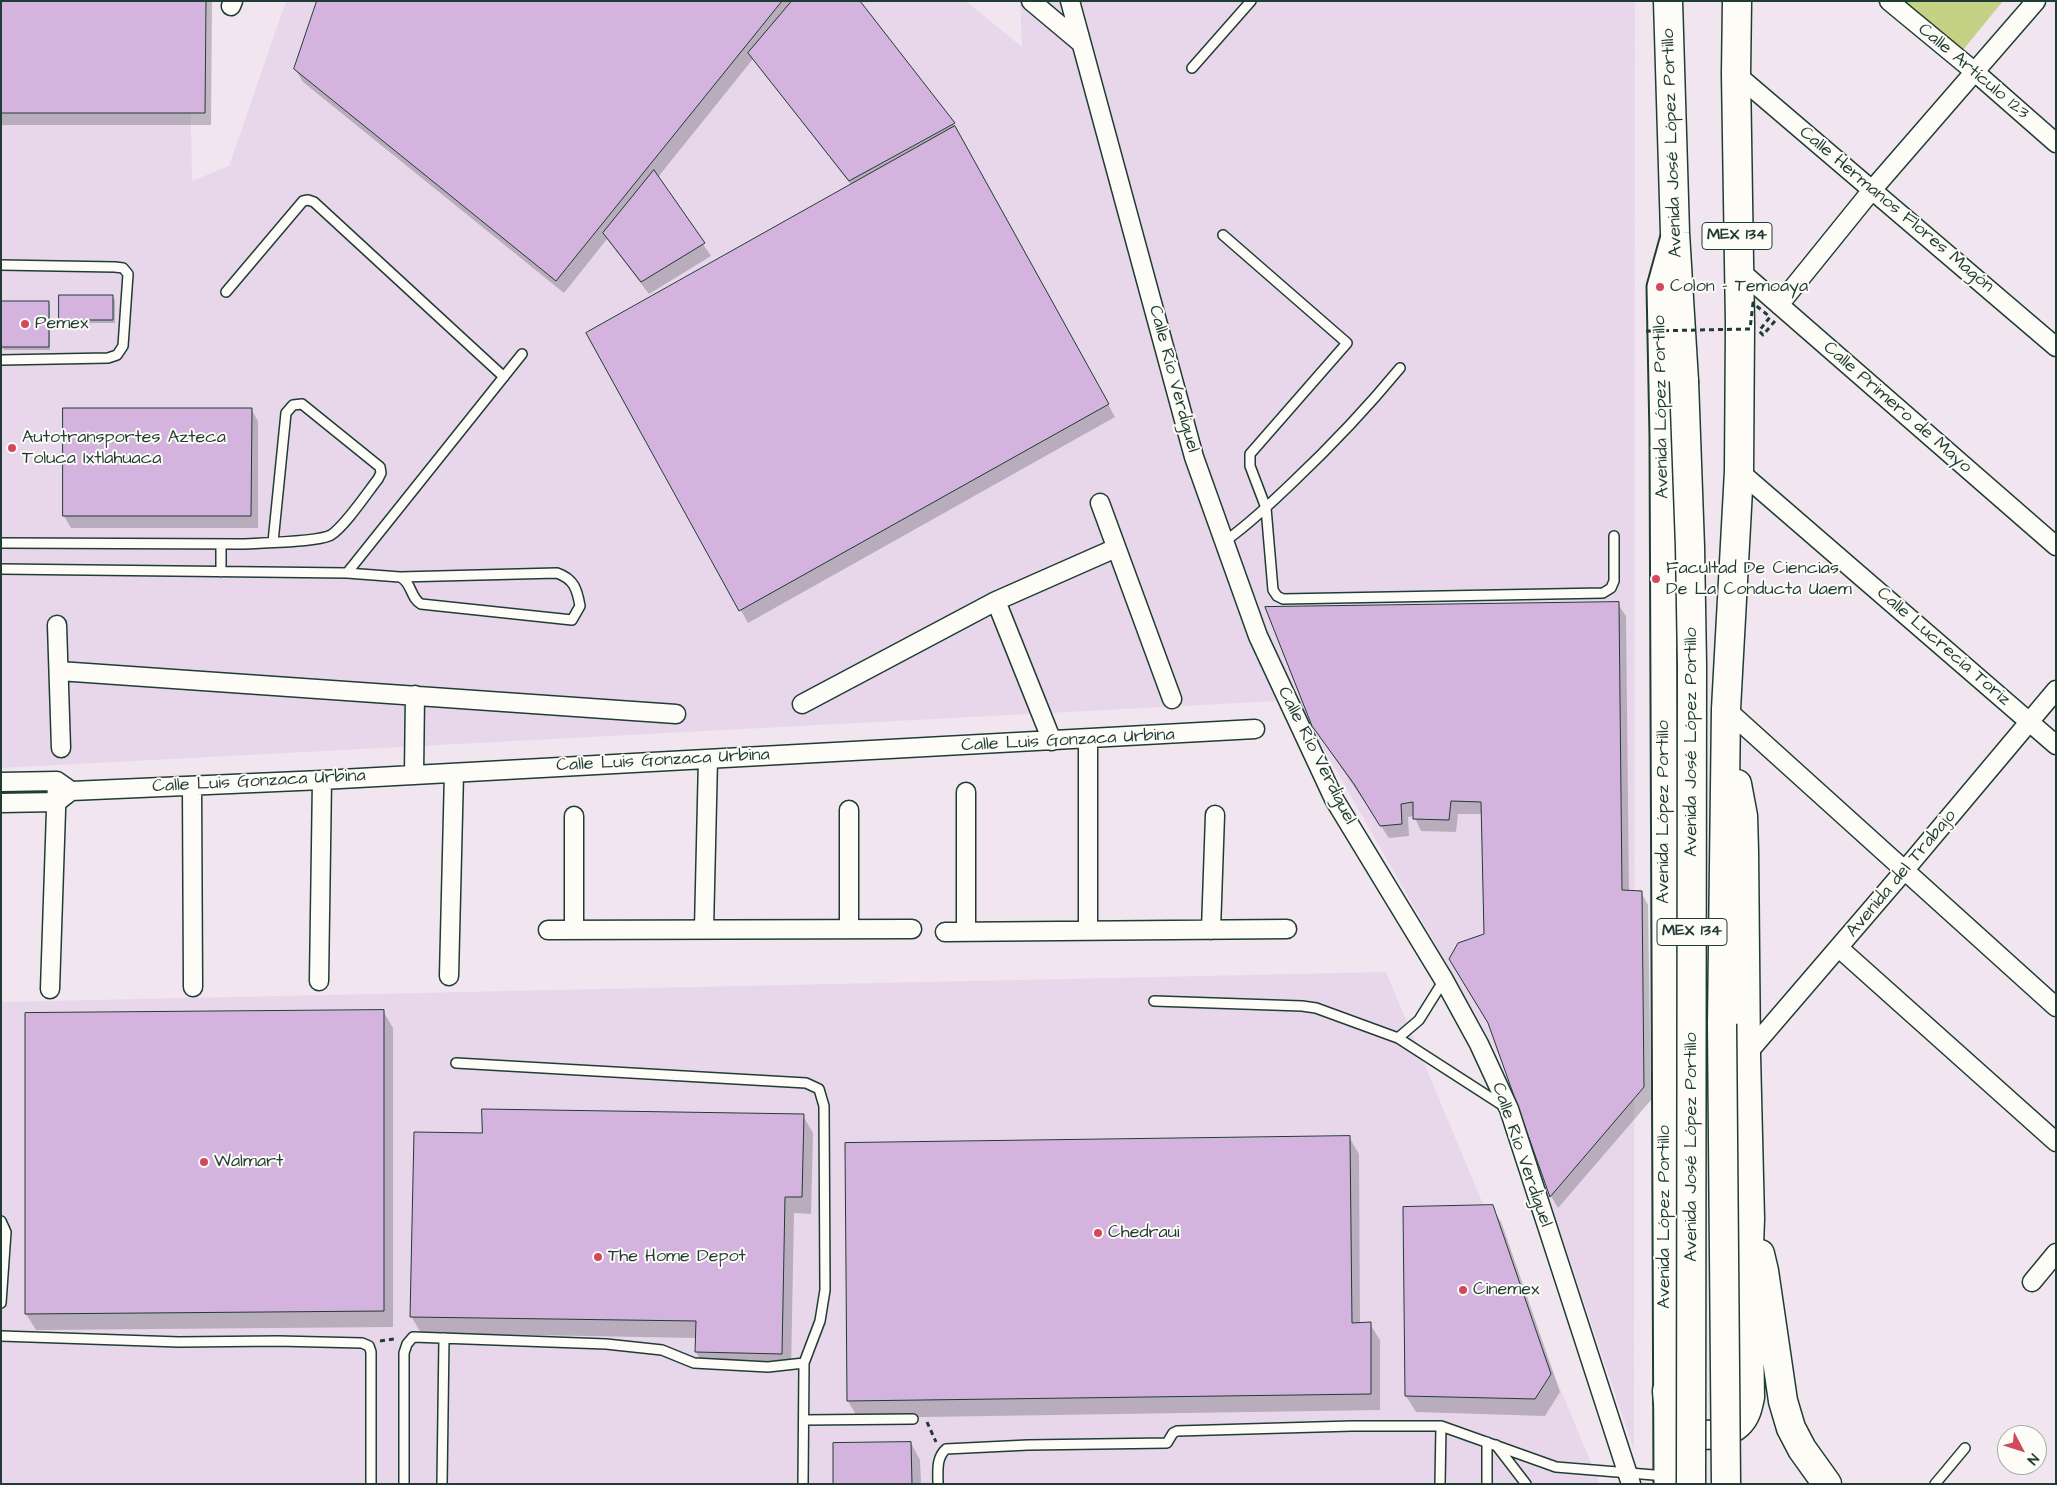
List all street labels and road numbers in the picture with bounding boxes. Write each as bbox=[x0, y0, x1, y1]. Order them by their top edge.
street label: Calle Artículo 123 bbox=[1913, 19, 2033, 125]
street label: Avenida José López Portillo bbox=[1658, 28, 1688, 258]
street label: Calle Hermanos Flores Magón bbox=[1794, 122, 1998, 298]
road number: MEX 134 bbox=[1702, 222, 1772, 250]
street label: Calle Río Verdiguel bbox=[1143, 303, 1203, 455]
street label: Avenida López Portillo bbox=[1650, 315, 1674, 499]
street label: Calle Primero de Mayo bbox=[1818, 338, 1976, 478]
street label: Calle Lucrecia Toriz bbox=[1872, 583, 2014, 711]
street label: Avenida José López Portillo bbox=[1681, 627, 1703, 857]
street label: Calle Río Verdiguel bbox=[1272, 684, 1360, 828]
street label: Avenida López Portillo bbox=[1653, 720, 1675, 904]
street label: Calle Luis Gonzaca Urbina bbox=[961, 725, 1175, 757]
street label: Calle Luis Gonzaca Urbina bbox=[556, 745, 770, 777]
street label: Calle Luis Gonzaca Urbina bbox=[152, 766, 366, 798]
street label: Avenida del Trabajo bbox=[1842, 806, 1962, 942]
road number: MEX 134 bbox=[1657, 919, 1727, 946]
street label: Avenida José López Portillo bbox=[1681, 1032, 1703, 1262]
street label: Calle Río Verdiguel bbox=[1486, 1080, 1556, 1230]
street label: Avenida López Portillo bbox=[1654, 1125, 1676, 1309]

